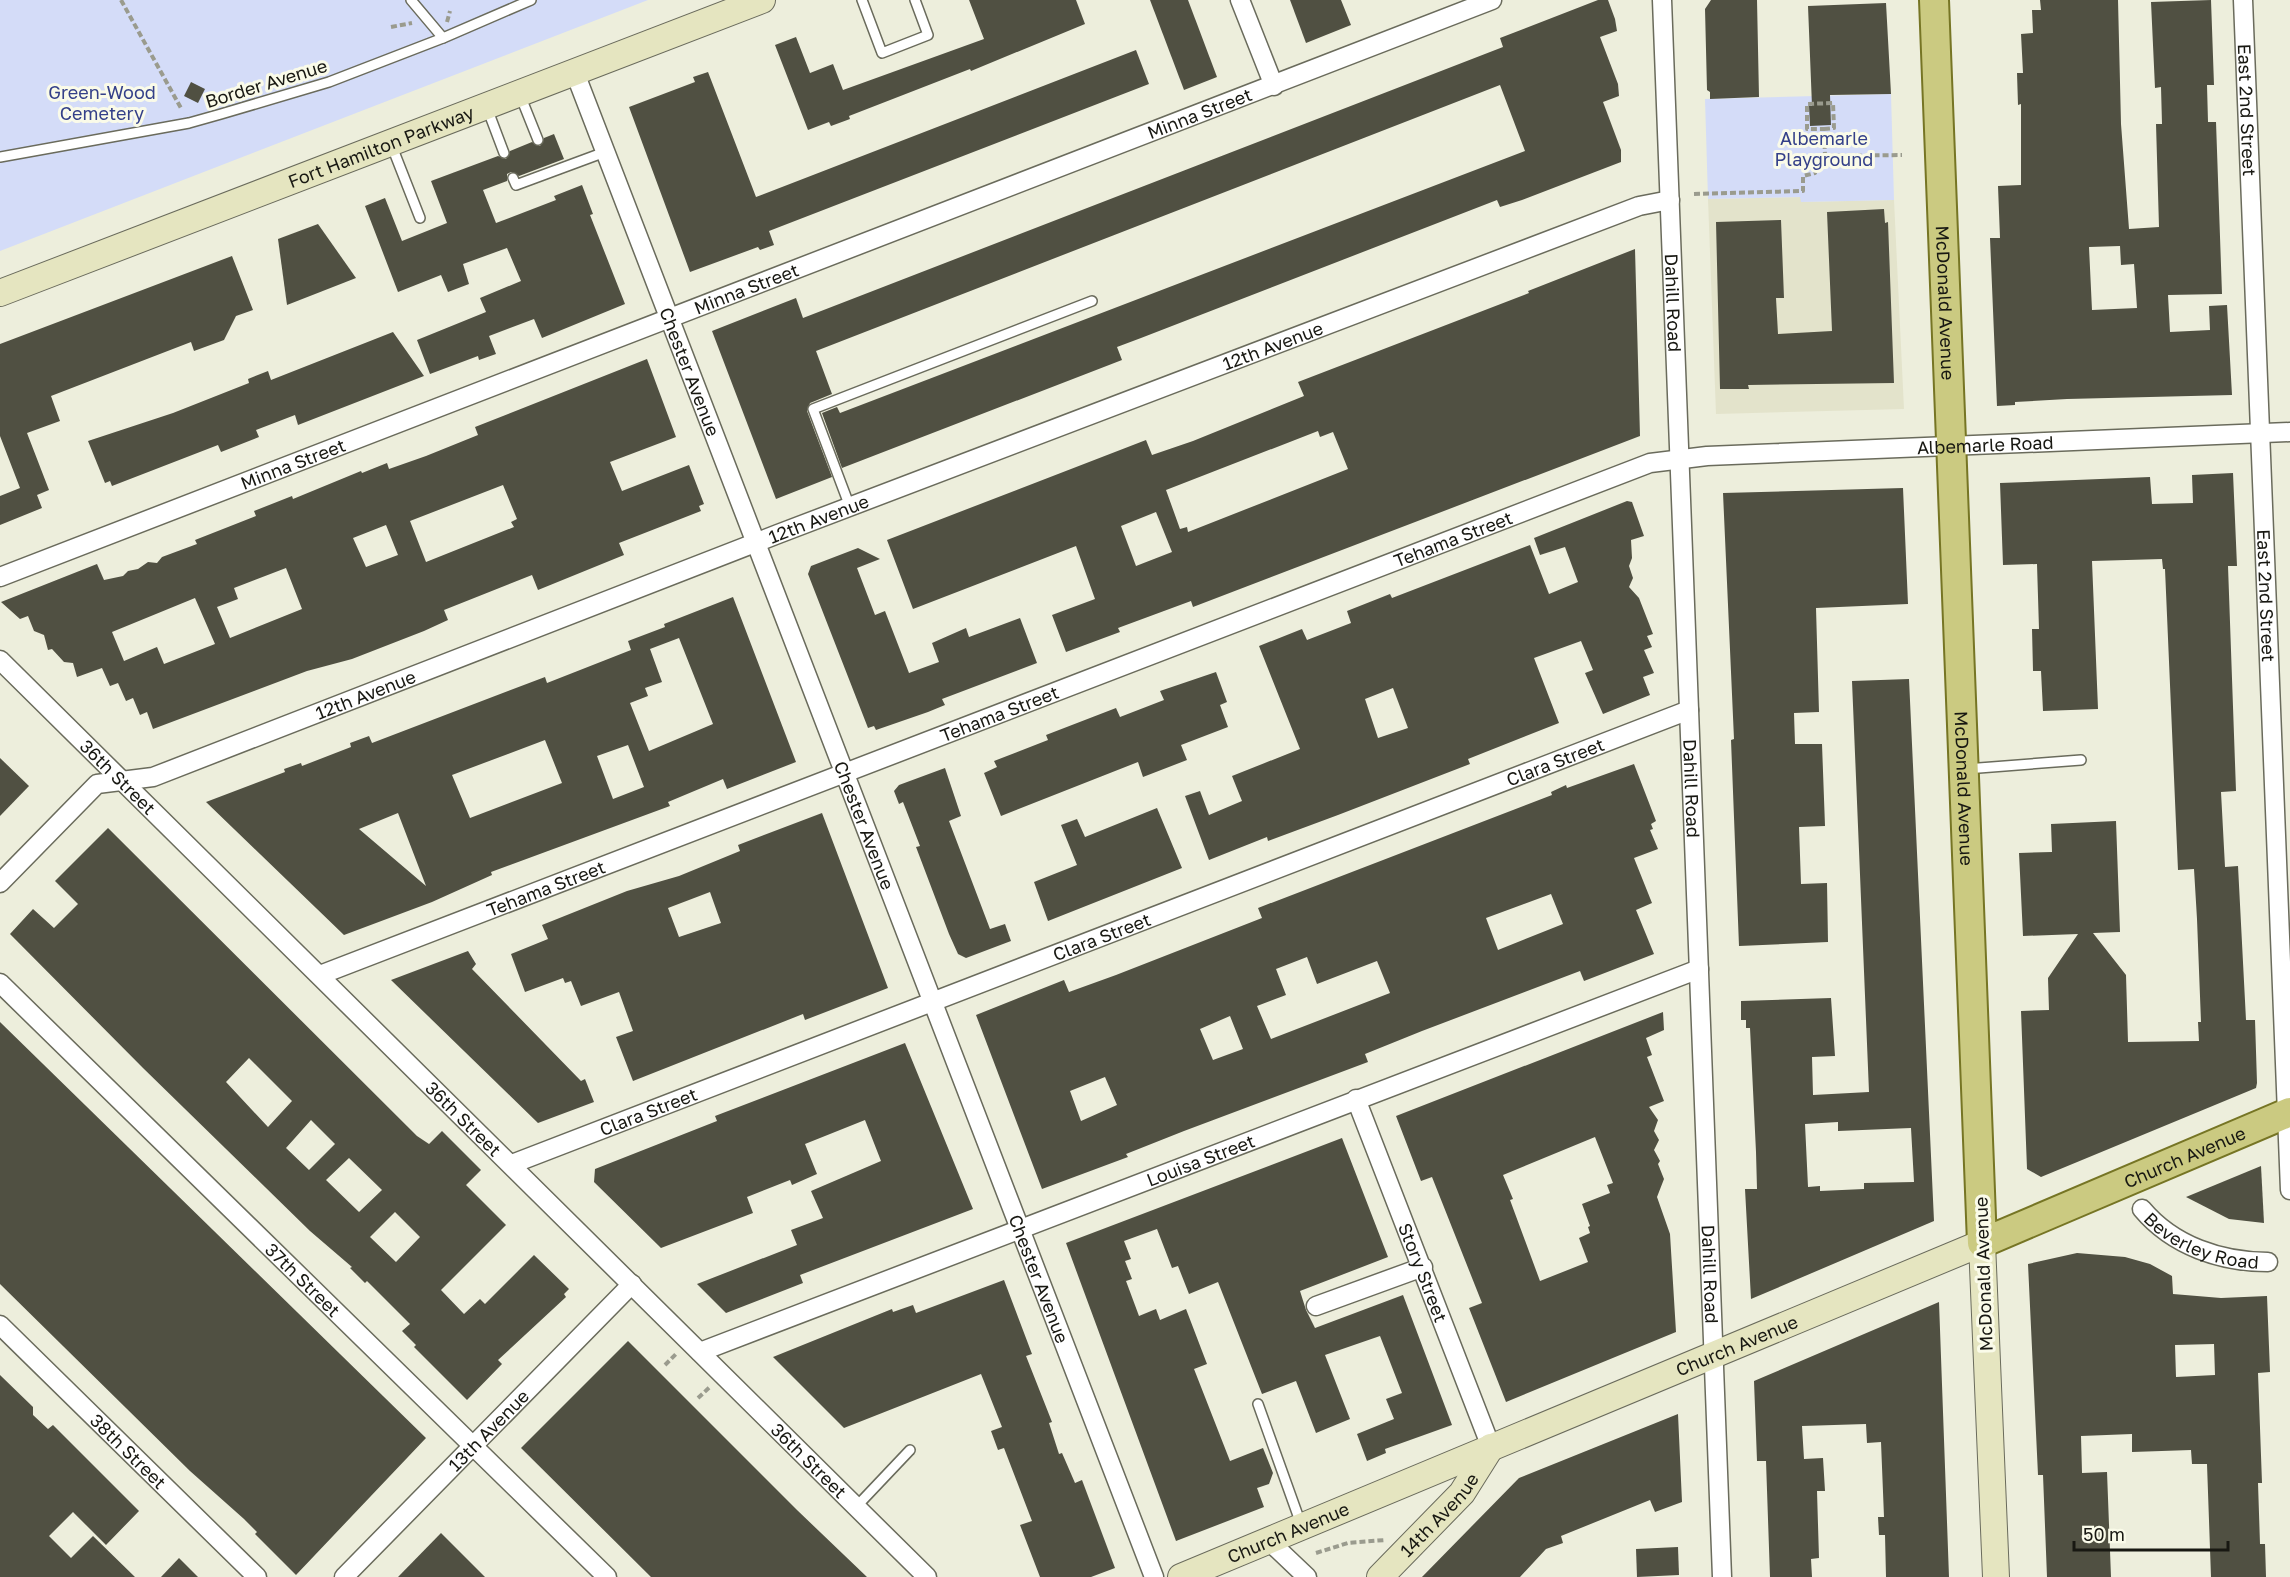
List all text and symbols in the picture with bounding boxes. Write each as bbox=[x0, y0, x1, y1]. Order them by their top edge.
street label: East 2nd Street bbox=[2234, 43, 2261, 177]
street label: Border Avenue bbox=[202, 54, 330, 112]
park label: Green-Wood Cemetery bbox=[48, 81, 156, 124]
street label: Minna Street bbox=[1144, 83, 1255, 143]
street label: Fort Hamilton Parkway bbox=[285, 101, 477, 192]
park label: Albemarle Playground bbox=[1775, 127, 1873, 170]
street label: McDonald Avenue bbox=[1932, 225, 1960, 381]
street label: Dahill Road bbox=[1661, 253, 1686, 353]
street label: Minna Street bbox=[691, 258, 802, 319]
street label: Chester Avenue bbox=[655, 304, 725, 439]
street label: 12th Avenue bbox=[1219, 316, 1326, 375]
street label: Albemarle Road bbox=[1916, 431, 2054, 458]
street label: Minna Street bbox=[237, 434, 348, 494]
street label: 12th Avenue bbox=[765, 489, 872, 548]
street label: Tehama Street bbox=[1391, 506, 1515, 572]
street label: East 2nd Street bbox=[2253, 529, 2280, 662]
street label: 12th Avenue bbox=[312, 665, 419, 724]
street label: Tehama Street bbox=[937, 681, 1062, 746]
street label: McDonald Avenue bbox=[1950, 711, 1978, 866]
street label: Clara Street bbox=[1503, 733, 1607, 790]
street label: 36th Street bbox=[76, 735, 160, 819]
street label: Dahill Road bbox=[1679, 739, 1705, 838]
street label: Chester Avenue bbox=[830, 758, 899, 893]
street label: Tehama Street bbox=[483, 855, 608, 921]
street label: Clara Street bbox=[1050, 908, 1154, 965]
street label: 36th Street bbox=[421, 1076, 506, 1161]
street label: Clara Street bbox=[596, 1083, 700, 1140]
street label: Church Avenue bbox=[2120, 1121, 2249, 1192]
street label: Louisa Street bbox=[1143, 1129, 1258, 1191]
street label: McDonald Avenue bbox=[1969, 1196, 1997, 1352]
street label: Beverley Road bbox=[2140, 1207, 2260, 1273]
street label: Chester Avenue bbox=[1004, 1211, 1074, 1346]
street label: Story Street bbox=[1394, 1220, 1452, 1325]
street label: Dahill Road bbox=[1698, 1224, 1723, 1324]
street label: 37th Street bbox=[261, 1238, 345, 1321]
street label: Church Avenue bbox=[1672, 1310, 1801, 1380]
street label: 13th Avenue bbox=[444, 1385, 533, 1475]
street label: 38th Street bbox=[86, 1409, 171, 1493]
street label: 36th Street bbox=[767, 1418, 851, 1502]
street label: 14th Avenue bbox=[1395, 1469, 1483, 1561]
street label: Church Avenue bbox=[1224, 1497, 1352, 1568]
scale bar bbox=[2074, 1514, 2228, 1552]
text: 50 m bbox=[2083, 1523, 2125, 1545]

